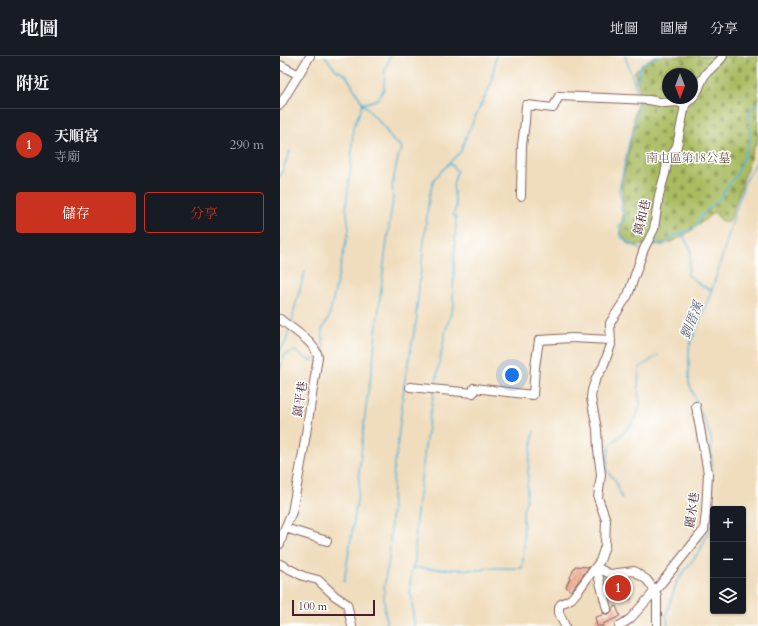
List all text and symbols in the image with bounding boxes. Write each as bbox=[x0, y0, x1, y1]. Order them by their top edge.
text: 地圖 bbox=[20, 16, 58, 42]
text: 地圖 bbox=[610, 19, 638, 38]
text: 圖層 bbox=[660, 19, 688, 38]
text: 分享 bbox=[710, 19, 738, 38]
north arrow bbox=[662, 68, 698, 104]
text: 附近 bbox=[16, 72, 50, 95]
text: 天順宮 bbox=[54, 126, 99, 146]
text: 1 bbox=[26, 136, 32, 154]
text: 290 m bbox=[230, 136, 264, 154]
text: 寺廟 bbox=[54, 148, 80, 166]
park label: 南屯區第18公墓 bbox=[646, 150, 730, 166]
button: 儲存 bbox=[16, 192, 136, 233]
button: 分享 bbox=[144, 192, 264, 233]
street label: 鎮和巷 bbox=[630, 198, 654, 236]
water label: 劉厝溪 bbox=[676, 297, 708, 342]
your location bbox=[502, 365, 522, 385]
street label: 鎮平巷 bbox=[289, 380, 311, 418]
street label: 麗水巷 bbox=[681, 491, 703, 529]
map controls bbox=[710, 506, 746, 614]
button: + bbox=[710, 506, 746, 542]
button: − bbox=[710, 542, 746, 578]
pin: 1 bbox=[605, 573, 631, 603]
button: layers bbox=[710, 578, 746, 614]
scale bar bbox=[292, 598, 375, 617]
text: 100 m bbox=[298, 599, 327, 614]

